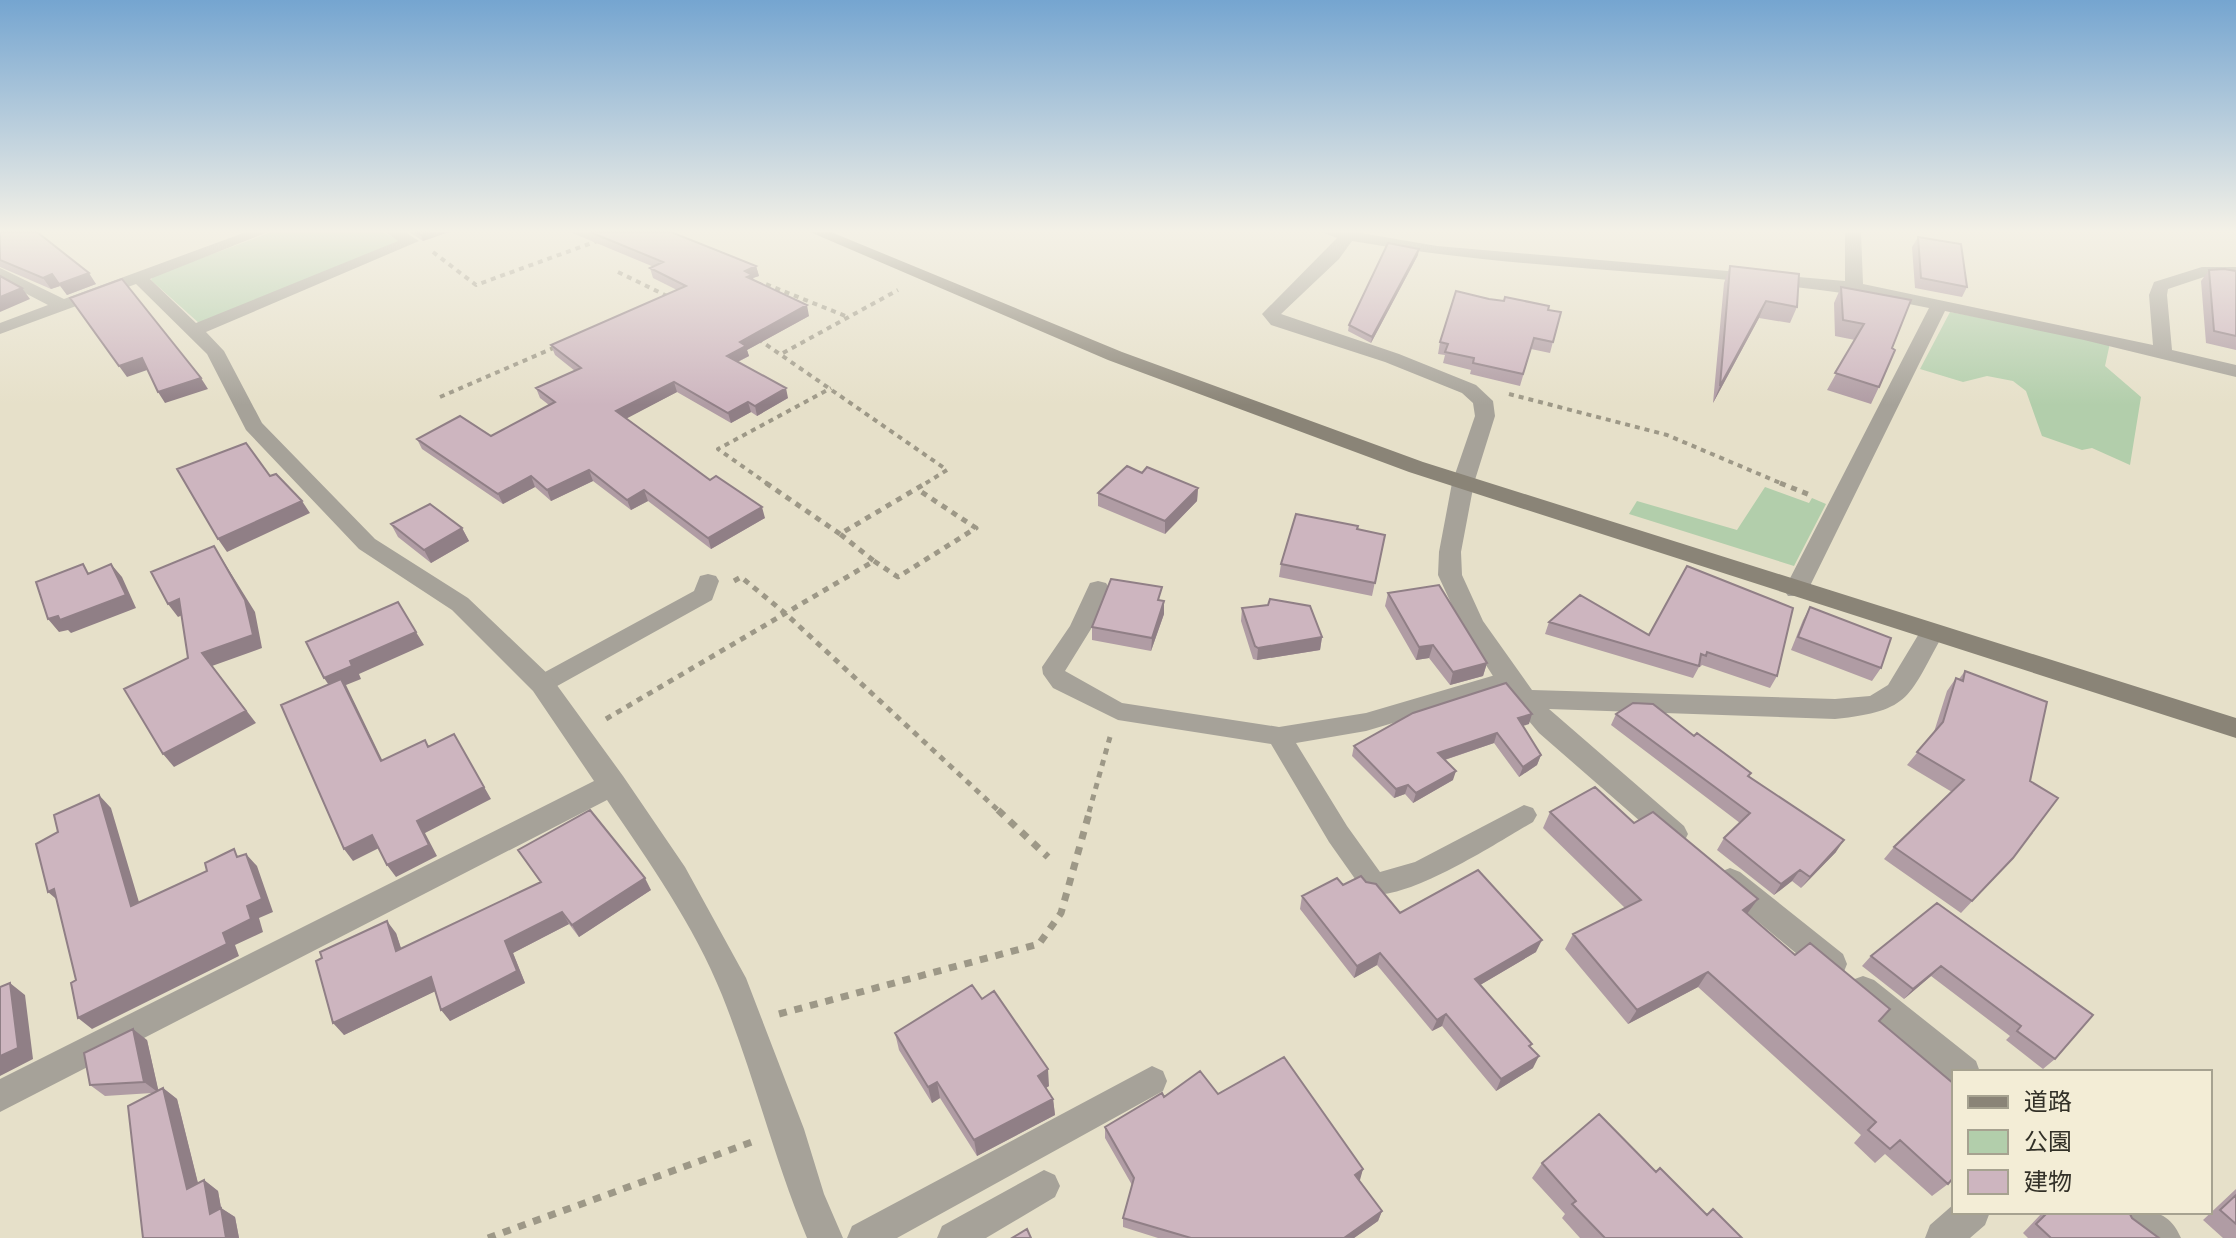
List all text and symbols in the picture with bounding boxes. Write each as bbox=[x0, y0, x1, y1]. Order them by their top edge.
legend bbox=[1952, 1070, 2212, 1214]
text: 道路 bbox=[2024, 1088, 2072, 1115]
text: 公園 bbox=[2024, 1128, 2072, 1155]
text: 建物 bbox=[2024, 1168, 2072, 1195]

